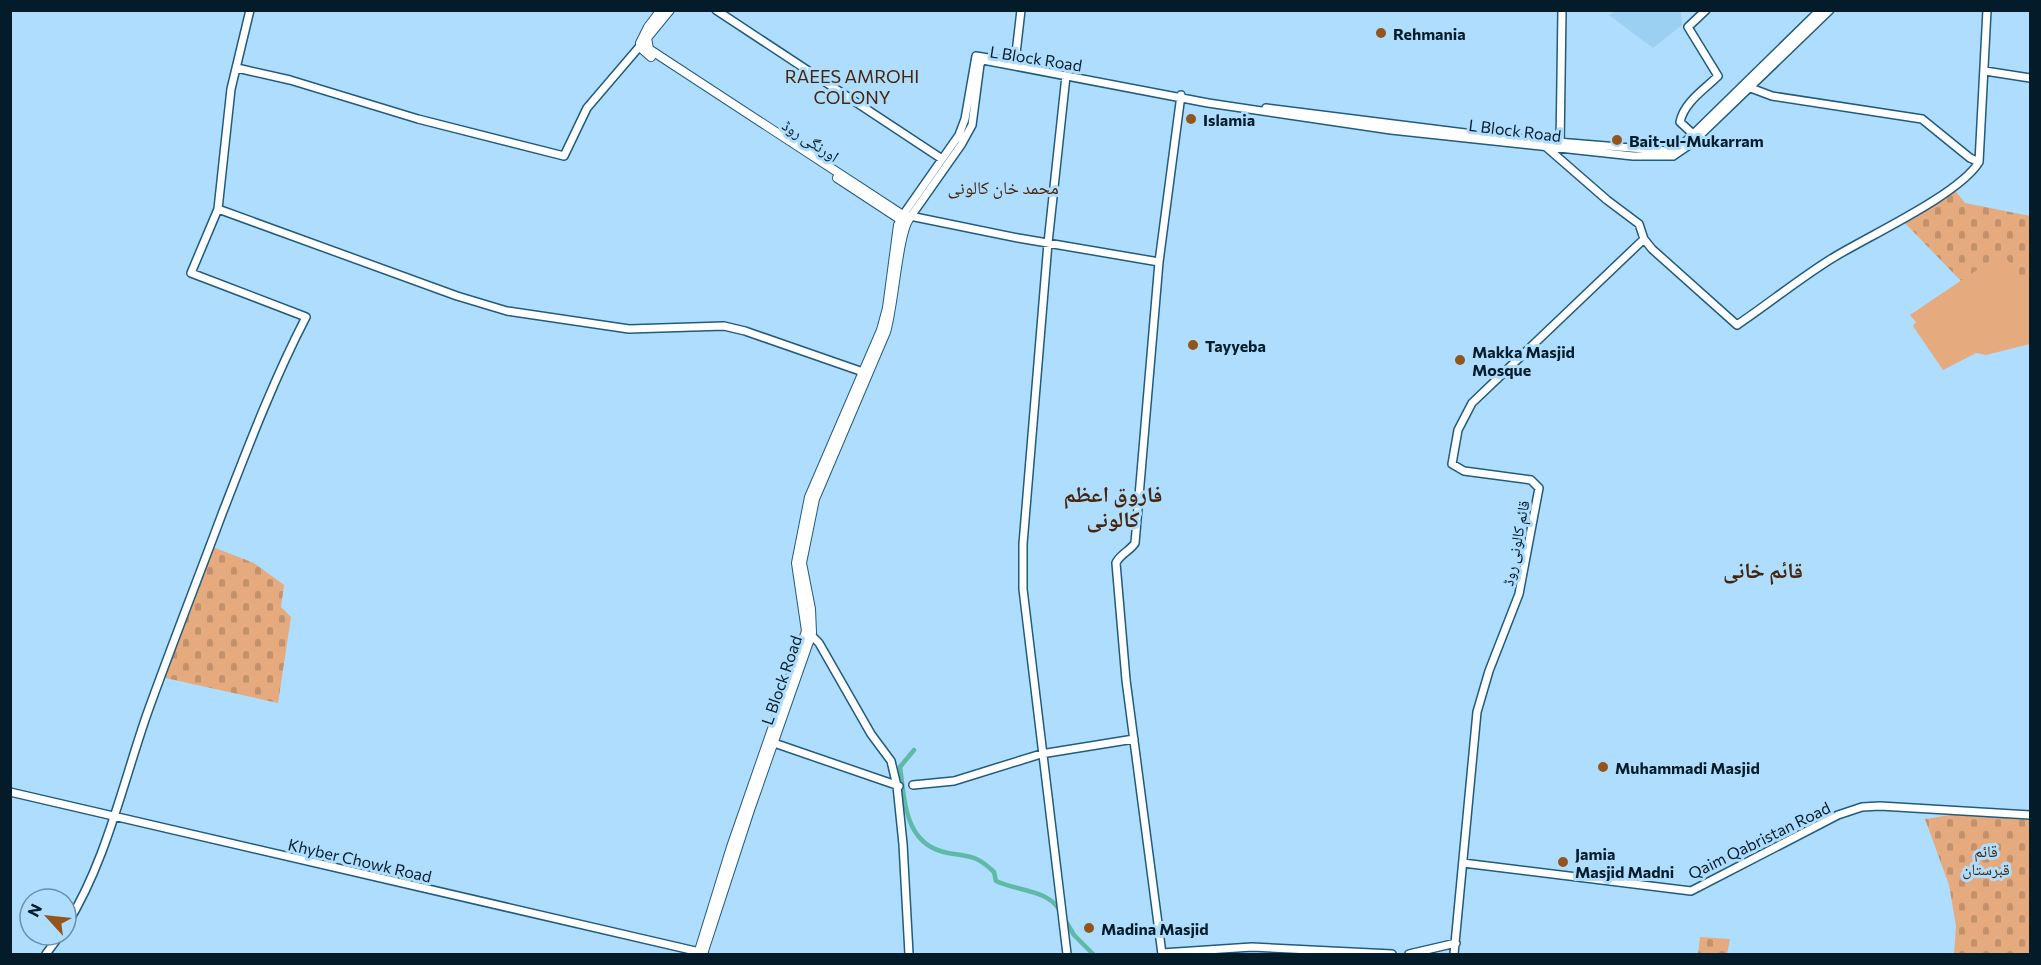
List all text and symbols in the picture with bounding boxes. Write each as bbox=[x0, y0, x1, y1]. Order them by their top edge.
place label: Rehmania bbox=[1393, 24, 1466, 43]
marker: Rehmania bbox=[1374, 26, 1388, 40]
street label: L Block Road bbox=[988, 41, 1084, 75]
district label: RAEES AMROHI COLONY bbox=[785, 65, 919, 108]
place label: Islamia bbox=[1203, 110, 1255, 129]
marker: Islamia bbox=[1184, 112, 1198, 126]
street label: اورنگی روڈ bbox=[778, 115, 843, 167]
street label: L Block Road bbox=[1468, 115, 1562, 145]
place label: Bait-ul-Mukarram bbox=[1629, 131, 1764, 150]
marker: Bait-ul-Mukarram bbox=[1610, 133, 1624, 147]
district label: محمد خان کالونی bbox=[947, 176, 1059, 199]
place label: Tayyeba bbox=[1205, 336, 1266, 355]
marker: Tayyeba bbox=[1186, 338, 1200, 352]
place label: Makka Masjid Mosque bbox=[1472, 342, 1575, 379]
marker: Makka Masjid Mosque bbox=[1453, 353, 1467, 367]
district label: فاروق اعظم کالونی bbox=[1064, 480, 1162, 533]
street label: قائم کالونی روڈ bbox=[1497, 498, 1535, 588]
district label: قائم خانى bbox=[1723, 556, 1803, 585]
street label: L Block Road bbox=[757, 633, 805, 727]
place label: Muhammadi Masjid bbox=[1615, 758, 1760, 777]
marker: Muhammadi Masjid bbox=[1596, 760, 1610, 774]
street label: Qaim Qabristan Road bbox=[1685, 797, 1833, 883]
street label: Khyber Chowk Road bbox=[286, 834, 434, 886]
park label: قائم قبرستان bbox=[1962, 841, 2010, 880]
place label: Jamia Masjid Madni bbox=[1575, 844, 1674, 881]
marker: Jamia Masjid Madni bbox=[1556, 855, 1570, 869]
north arrow bbox=[18, 887, 78, 947]
text: N bbox=[23, 900, 45, 920]
place label: Madina Masjid bbox=[1101, 919, 1209, 938]
marker: Madina Masjid bbox=[1082, 921, 1096, 935]

